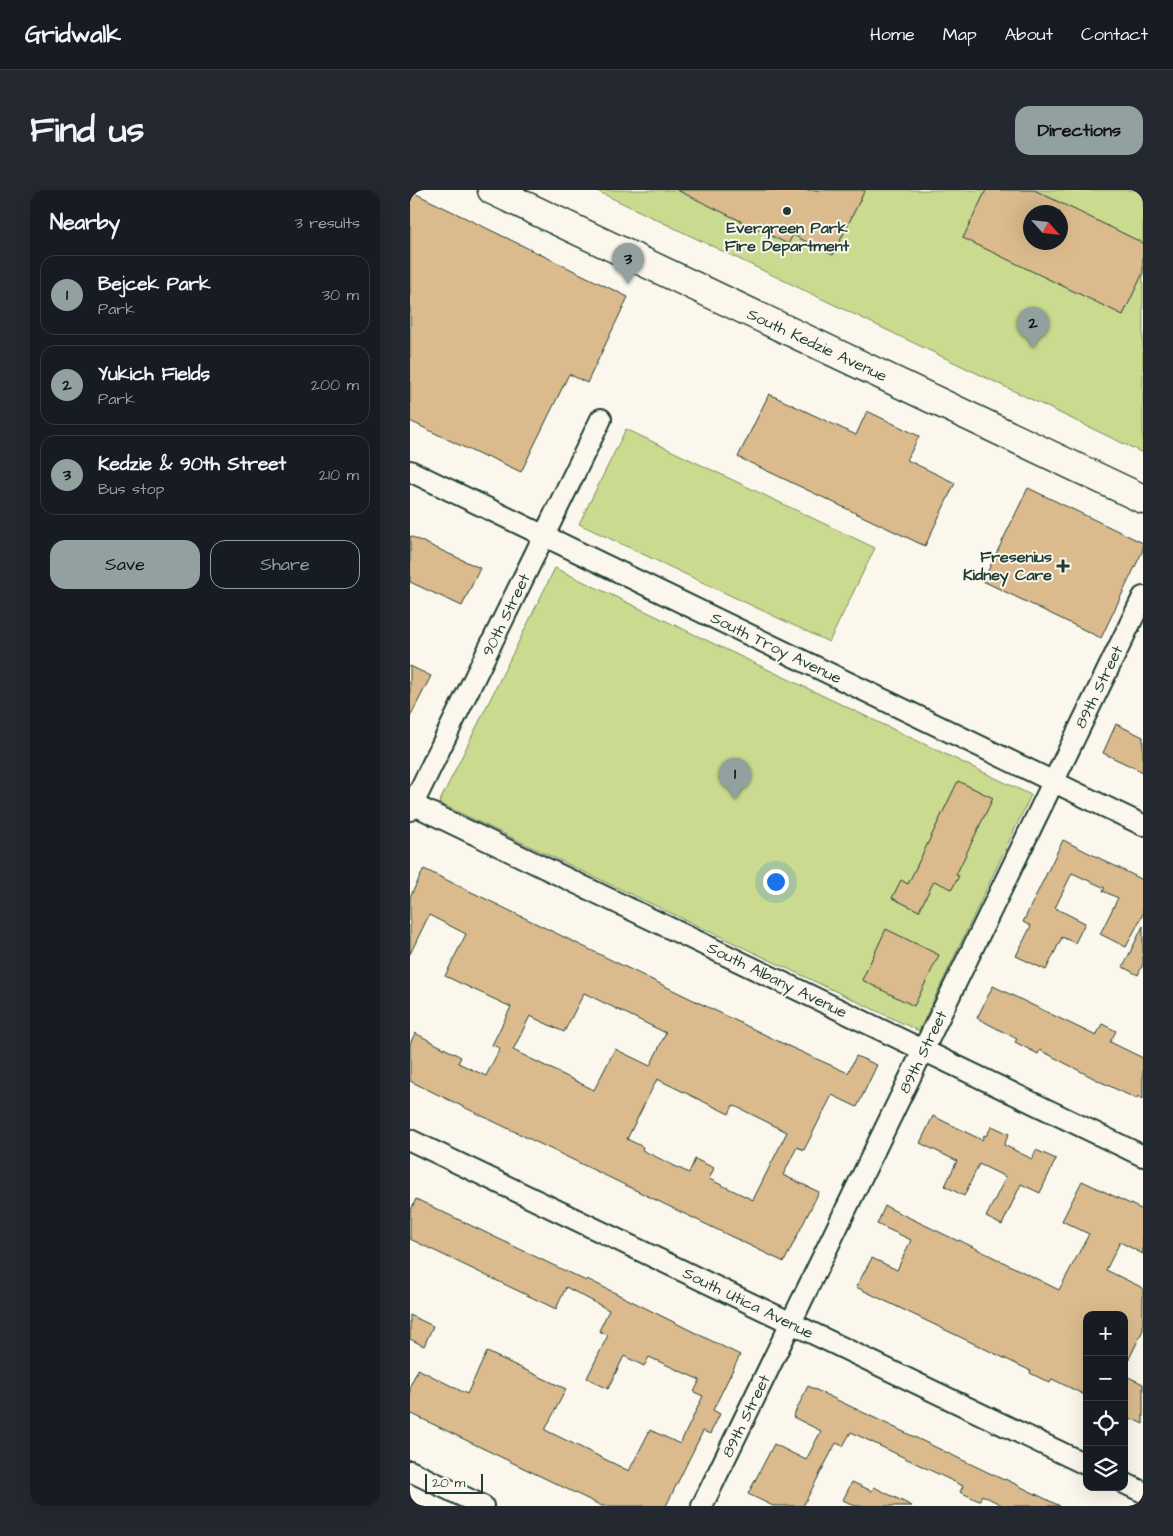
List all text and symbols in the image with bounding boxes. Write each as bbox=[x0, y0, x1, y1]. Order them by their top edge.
text: Gridwalk bbox=[25, 18, 121, 52]
text: Home bbox=[870, 22, 915, 47]
text: Map bbox=[943, 22, 977, 47]
text: About bbox=[1005, 22, 1053, 47]
text: Contact bbox=[1081, 22, 1148, 47]
text: Find us bbox=[30, 106, 144, 155]
button: Directions bbox=[1015, 106, 1143, 155]
marker: Evergreen Park Fire Department bbox=[781, 205, 793, 217]
north arrow bbox=[1023, 205, 1068, 250]
text: Nearby bbox=[50, 208, 120, 237]
text: 3 results bbox=[295, 212, 360, 234]
place label: Evergreen Park Fire Department bbox=[725, 217, 850, 257]
pin: 3 bbox=[612, 243, 644, 284]
text: Bejcek Park bbox=[98, 271, 211, 298]
text: 1 bbox=[66, 284, 68, 306]
text: 30 m bbox=[322, 284, 359, 306]
text: Park bbox=[98, 298, 135, 320]
street label: South Kedzie Avenue bbox=[743, 303, 891, 387]
pin: 2 bbox=[1017, 307, 1049, 348]
text: Yukich Fields bbox=[98, 361, 210, 388]
text: 2 bbox=[62, 374, 72, 396]
text: 200 m bbox=[311, 374, 359, 396]
text: Park bbox=[98, 388, 135, 410]
text: Kedzie & 90th Street bbox=[98, 451, 286, 478]
text: 3 bbox=[63, 464, 71, 486]
text: 210 m bbox=[319, 464, 359, 486]
text: Bus stop bbox=[98, 478, 164, 500]
button: Save bbox=[50, 540, 200, 589]
button: Share bbox=[210, 540, 360, 589]
place label: Fresenius Kidney Care bbox=[963, 546, 1052, 587]
marker: Fresenius Kidney Care bbox=[1056, 559, 1070, 573]
street label: 90th Street bbox=[477, 570, 536, 660]
street label: South Troy Avenue bbox=[706, 607, 845, 690]
street label: 89th Street bbox=[1069, 641, 1129, 732]
pin: 1 bbox=[719, 758, 751, 799]
your location bbox=[763, 869, 789, 895]
street label: South Albany Avenue bbox=[703, 937, 851, 1025]
street label: 89th Street bbox=[893, 1006, 953, 1097]
street label: South Utica Avenue bbox=[679, 1262, 817, 1344]
map controls bbox=[1083, 1311, 1128, 1491]
button: + bbox=[1083, 1311, 1128, 1356]
button: − bbox=[1083, 1356, 1128, 1401]
street label: 89th Street bbox=[716, 1370, 776, 1461]
button: locate bbox=[1083, 1401, 1128, 1446]
button: layers bbox=[1083, 1446, 1128, 1491]
scale bar bbox=[425, 1471, 482, 1494]
text: 20 m bbox=[432, 1473, 465, 1493]

